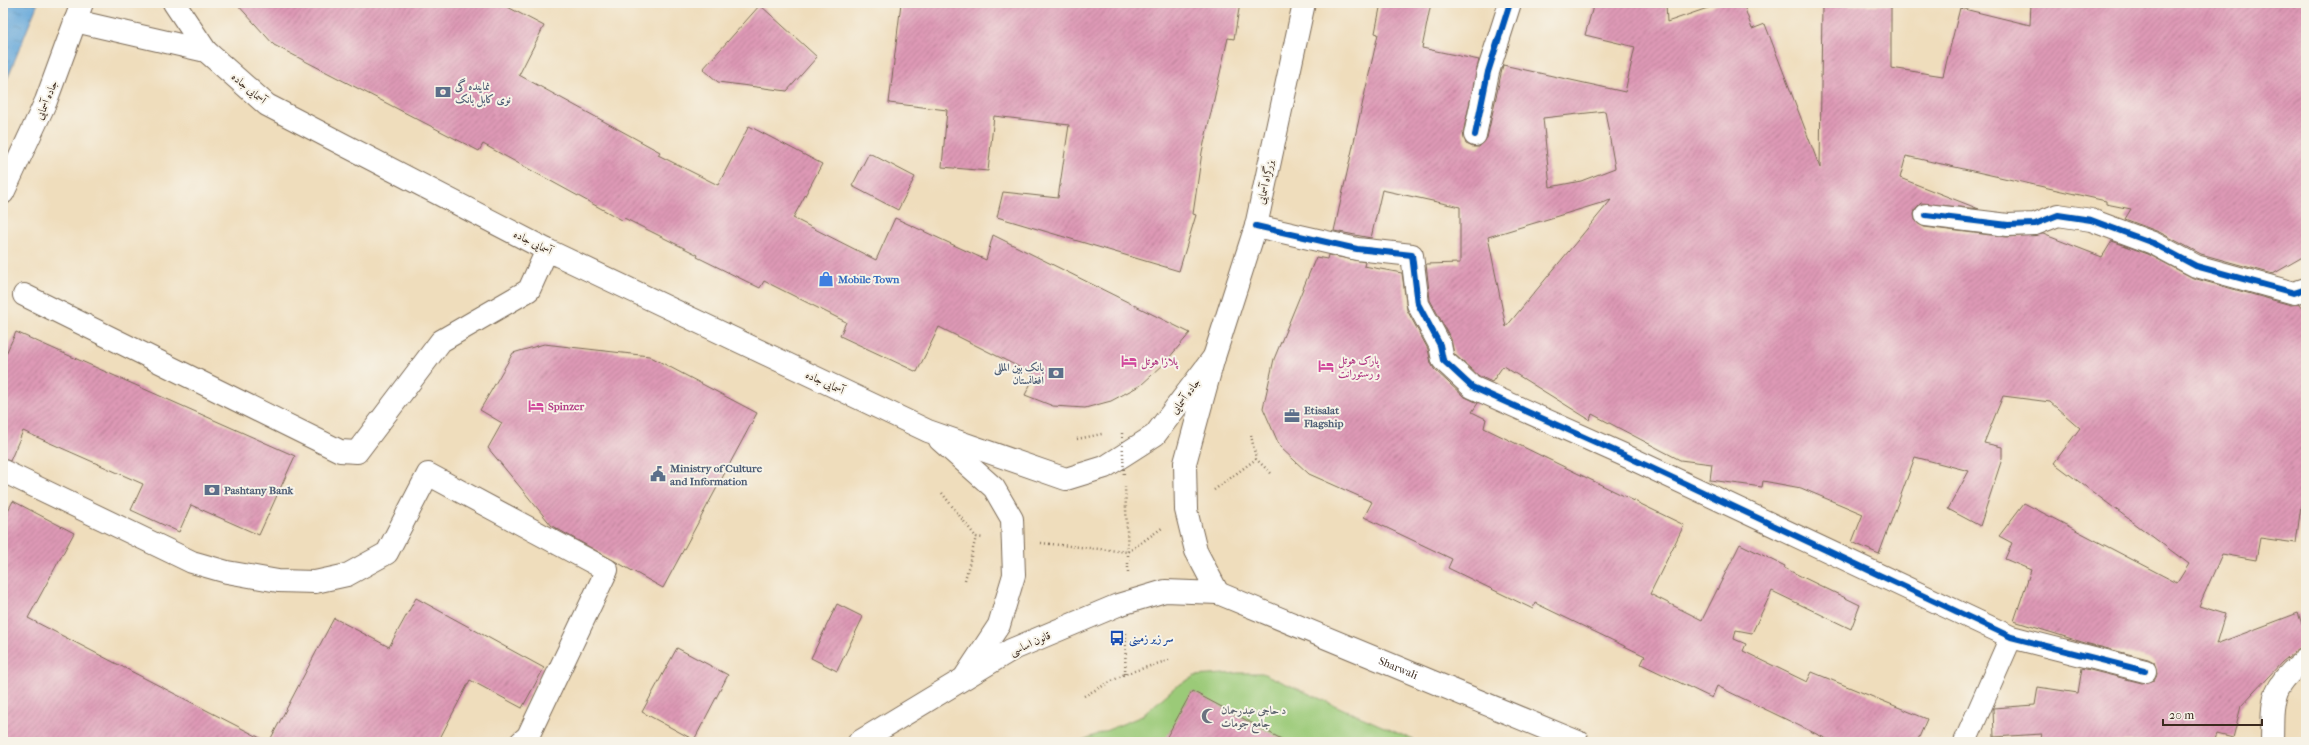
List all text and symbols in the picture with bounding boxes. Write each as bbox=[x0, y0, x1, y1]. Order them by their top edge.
street label: آسمایی جاده bbox=[228, 69, 271, 108]
street label: جاده آسمایی bbox=[32, 78, 61, 122]
place label: نماینده گی نوی کابل بانک bbox=[454, 78, 511, 108]
bank icon: نماینده گی نوی کابل بانک bbox=[434, 83, 452, 101]
street label: بزرگراه آسمایی bbox=[1253, 158, 1278, 206]
street label: آسمایی جاده bbox=[511, 226, 556, 259]
shop icon: Mobile Town bbox=[817, 270, 835, 288]
place label: Mobile Town bbox=[837, 273, 900, 286]
hotel icon: پلازا هوتل bbox=[1120, 352, 1138, 370]
place label: پارک هوتل و رستورانت bbox=[1338, 354, 1380, 381]
place label: پلازا هوتل bbox=[1141, 355, 1179, 370]
hotel icon: پارک هوتل و رستورانت bbox=[1317, 357, 1335, 375]
place label: بانک بین المللی افغانستان bbox=[993, 361, 1044, 387]
bank icon: بانک بین المللی افغانستان bbox=[1047, 364, 1065, 382]
street label: آسمایی جاده bbox=[803, 367, 848, 399]
street label: جاده آسمایی bbox=[1167, 375, 1204, 417]
hotel icon: Spinzer bbox=[527, 397, 545, 415]
place label: Spinzer bbox=[548, 400, 585, 413]
place label: Etisalat Flagship bbox=[1303, 404, 1343, 430]
office icon: Etisalat Flagship bbox=[1283, 407, 1301, 425]
place label: Ministry of Culture and Information bbox=[669, 462, 763, 488]
public building icon: Ministry of Culture and Information bbox=[649, 465, 667, 483]
bank icon: Pashtany Bank bbox=[203, 481, 221, 499]
place label: Pashtany Bank bbox=[224, 484, 294, 497]
street label: قانون اساسی bbox=[1008, 629, 1053, 659]
bus stop icon: سر زیر زمینی bbox=[1108, 629, 1126, 647]
place label: سر زیر زمینی bbox=[1129, 632, 1174, 647]
street label: Sharwali bbox=[1377, 654, 1420, 682]
scale bar bbox=[2163, 701, 2262, 727]
place label: د حاجي عبدرحمان جامع جومات bbox=[1221, 704, 1286, 734]
mosque icon: د حاجي عبدرحمان جامع جومات bbox=[1200, 707, 1218, 725]
text: 20 m bbox=[2169, 708, 2194, 722]

